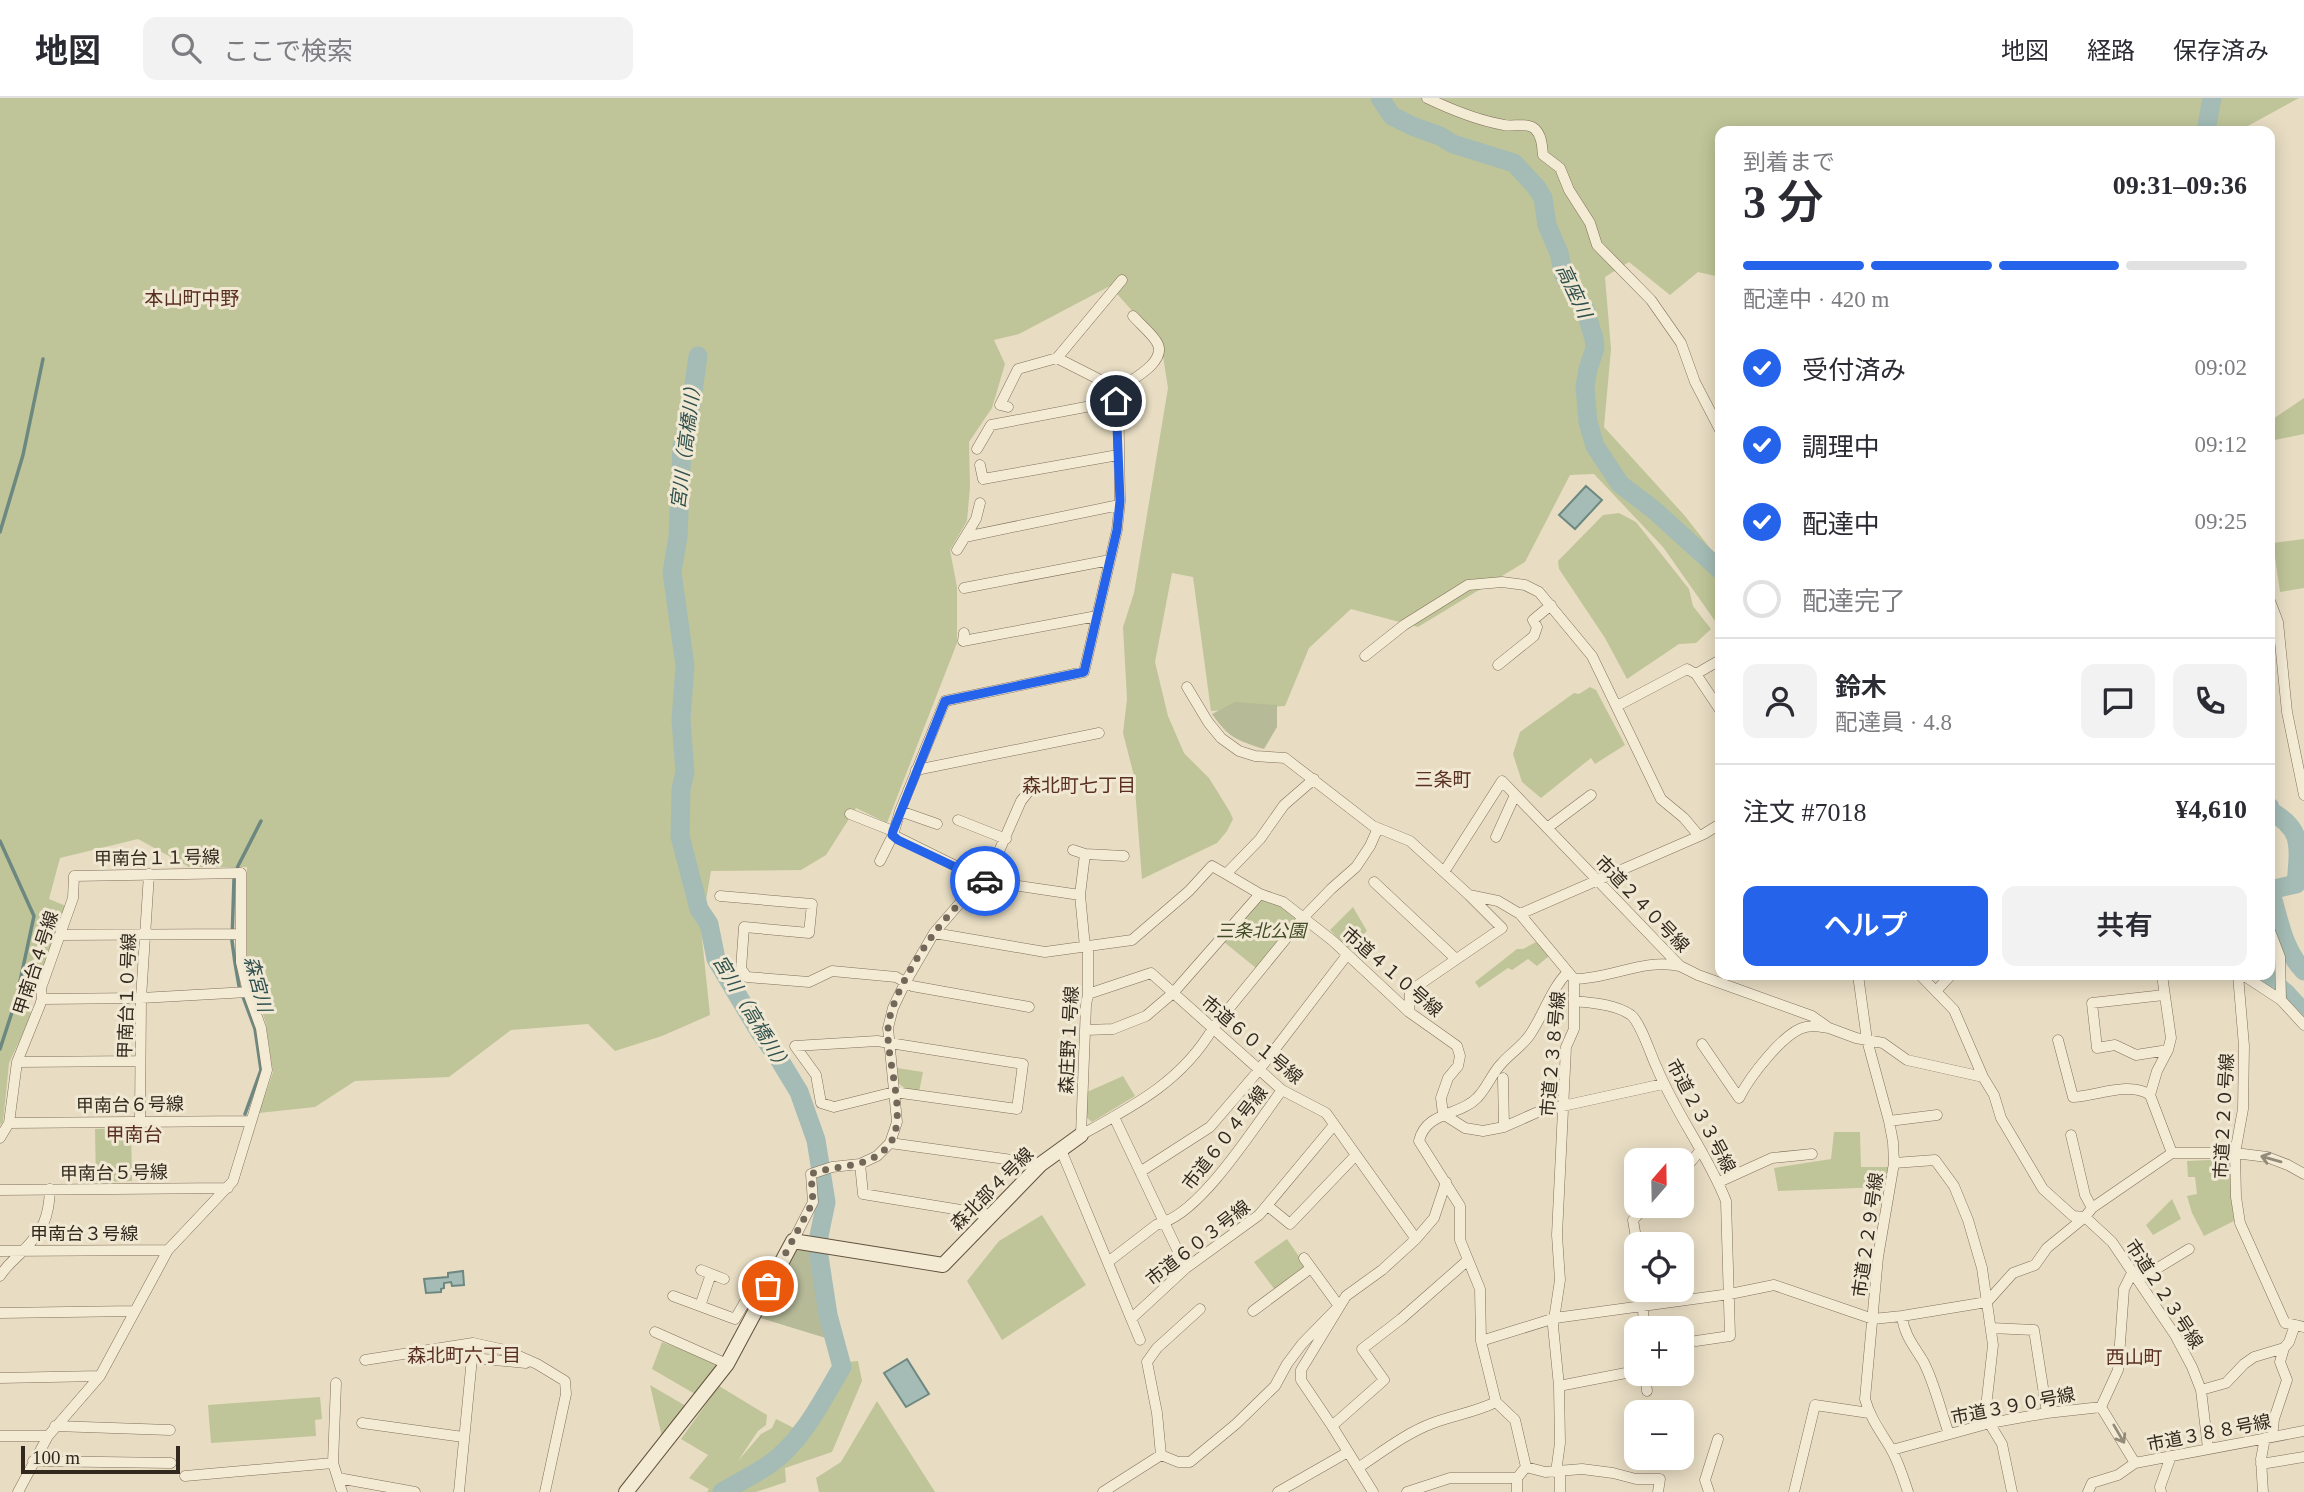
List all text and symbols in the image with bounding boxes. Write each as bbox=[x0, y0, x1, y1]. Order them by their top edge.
search box bbox=[143, 17, 633, 80]
icon: search bbox=[167, 29, 205, 67]
text: 地図 bbox=[35, 33, 101, 69]
text: ここで検索 bbox=[223, 37, 353, 66]
text: 地図 bbox=[2001, 38, 2049, 64]
text: 経路 bbox=[2087, 38, 2135, 64]
text: 保存済み bbox=[2173, 38, 2269, 64]
text: 到着まで bbox=[1743, 150, 1835, 175]
text: 09:31–09:36 bbox=[2113, 171, 2247, 200]
text: 3 分 bbox=[1743, 177, 1824, 228]
water label: 高座川 bbox=[1552, 261, 1596, 323]
text: 配達中 · 420 m bbox=[1743, 287, 1889, 312]
district label: 本山町中野 bbox=[144, 288, 240, 309]
icon: check bbox=[1743, 349, 1781, 387]
text: 09:02 bbox=[2195, 355, 2247, 380]
text: 受付済み bbox=[1802, 356, 1906, 385]
pin bbox=[1086, 371, 1146, 431]
water label: 宮川（高橋川） bbox=[667, 376, 705, 510]
icon: home bbox=[1097, 382, 1135, 420]
icon: check bbox=[1743, 426, 1781, 464]
text: 09:12 bbox=[2195, 432, 2247, 457]
text: 調理中 bbox=[1802, 433, 1880, 462]
icon: check bbox=[1743, 503, 1781, 541]
text: 09:25 bbox=[2195, 509, 2247, 534]
text: 配達中 bbox=[1802, 510, 1880, 539]
text: 配達完了 bbox=[1802, 587, 1906, 616]
button: person bbox=[1743, 664, 1817, 738]
button: chat bbox=[2081, 664, 2155, 738]
button: phone bbox=[2173, 664, 2247, 738]
text: 鈴木 bbox=[1835, 673, 1887, 702]
text: 配達員 · 4.8 bbox=[1835, 710, 1952, 735]
district label: 三条町 bbox=[1414, 769, 1472, 790]
district label: 森北町七丁目 bbox=[1022, 775, 1136, 796]
text: ¥4,610 bbox=[2176, 795, 2247, 824]
text: 注文 #7018 bbox=[1743, 798, 1867, 827]
courier bbox=[950, 846, 1020, 916]
street label: 甲南台１１号線 bbox=[94, 847, 220, 869]
street label: 市道２４０号線 bbox=[1591, 852, 1693, 956]
icon: car bbox=[966, 862, 1004, 900]
button: ヘルプ bbox=[1743, 886, 1988, 966]
button: 共有 bbox=[2002, 886, 2247, 966]
street label: 甲南台４号線 bbox=[10, 909, 62, 1017]
park label: 三条北公園 bbox=[1216, 921, 1309, 941]
street label: 市道４１０号線 bbox=[1338, 923, 1446, 1021]
street label: 甲南台１０号線 bbox=[115, 933, 139, 1059]
water label: 宮川（高橋川） bbox=[709, 952, 795, 1076]
water label: 森宮川 bbox=[240, 954, 276, 1016]
street label: 森庄野１号線 bbox=[1056, 986, 1082, 1094]
street label: 市道２３８号線 bbox=[1538, 990, 1568, 1118]
street label: 市道６０１号線 bbox=[1197, 992, 1307, 1088]
street label: 市道２２０号線 bbox=[2211, 1053, 2237, 1179]
street label: 市道２３３号線 bbox=[1663, 1056, 1739, 1176]
street label: 市道６０４号線 bbox=[1178, 1082, 1272, 1194]
street label: 甲南台６号線 bbox=[76, 1094, 184, 1116]
district label: 甲南台 bbox=[105, 1124, 163, 1145]
street label: 森北部４号線 bbox=[947, 1144, 1037, 1234]
north arrow bbox=[1624, 1148, 1694, 1218]
map controls bbox=[1624, 1148, 1694, 1470]
one-way arrow bbox=[2260, 1152, 2283, 1165]
street label: 甲南台５号線 bbox=[60, 1162, 168, 1184]
street label: 市道２２９号線 bbox=[1849, 1171, 1887, 1299]
street label: 市道６０３号線 bbox=[1142, 1196, 1254, 1290]
street label: 甲南台３号線 bbox=[30, 1224, 138, 1244]
button: locate bbox=[1624, 1232, 1694, 1302]
street label: 市道２２３号線 bbox=[2121, 1236, 2207, 1352]
pin bbox=[738, 1256, 798, 1316]
icon: bag bbox=[749, 1267, 787, 1305]
button: + bbox=[1624, 1316, 1694, 1386]
district label: 森北町六丁目 bbox=[407, 1345, 521, 1366]
district label: 西山町 bbox=[2105, 1347, 2163, 1368]
street label: 市道３９０号線 bbox=[1949, 1384, 2077, 1428]
button: − bbox=[1624, 1400, 1694, 1470]
street label: 市道３８８号線 bbox=[2145, 1411, 2273, 1455]
one-way arrow bbox=[2112, 1424, 2126, 1444]
scale bar bbox=[21, 1443, 180, 1475]
text: 100 m bbox=[32, 1447, 80, 1468]

